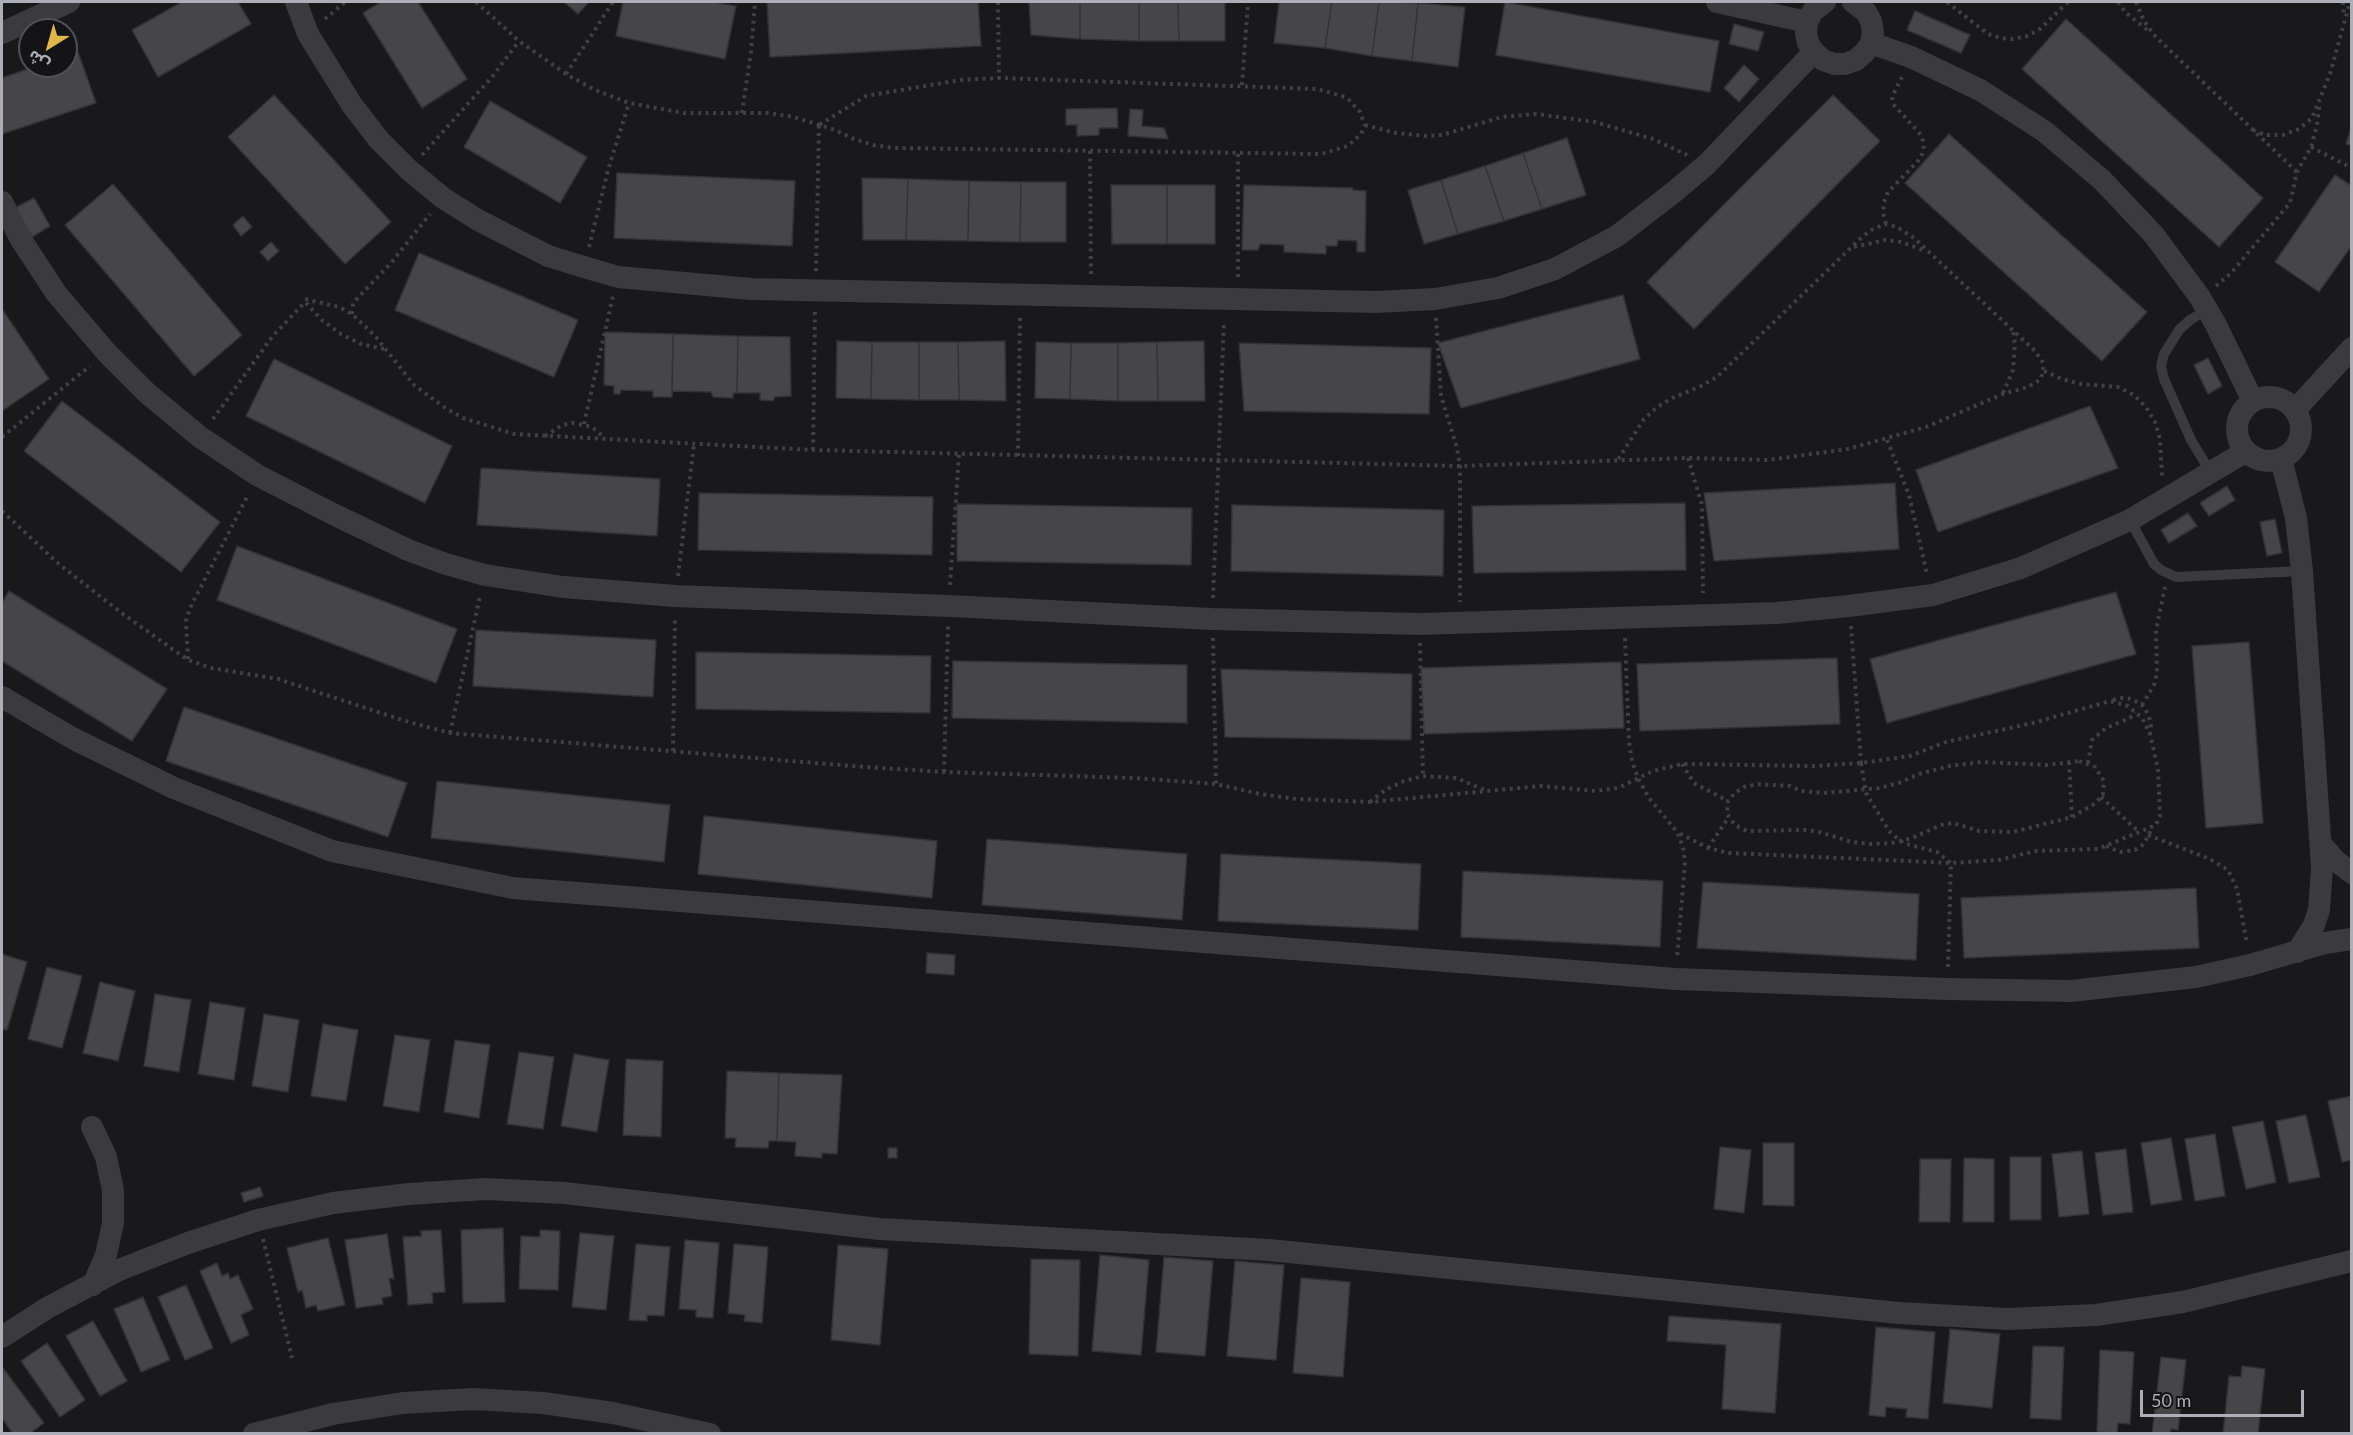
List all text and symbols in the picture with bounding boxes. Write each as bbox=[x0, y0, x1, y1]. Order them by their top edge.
north arrow bbox=[18, 18, 78, 78]
text: ش bbox=[24, 47, 53, 75]
scale bar bbox=[2143, 1378, 2306, 1416]
text: 50 m bbox=[2151, 1389, 2191, 1411]

